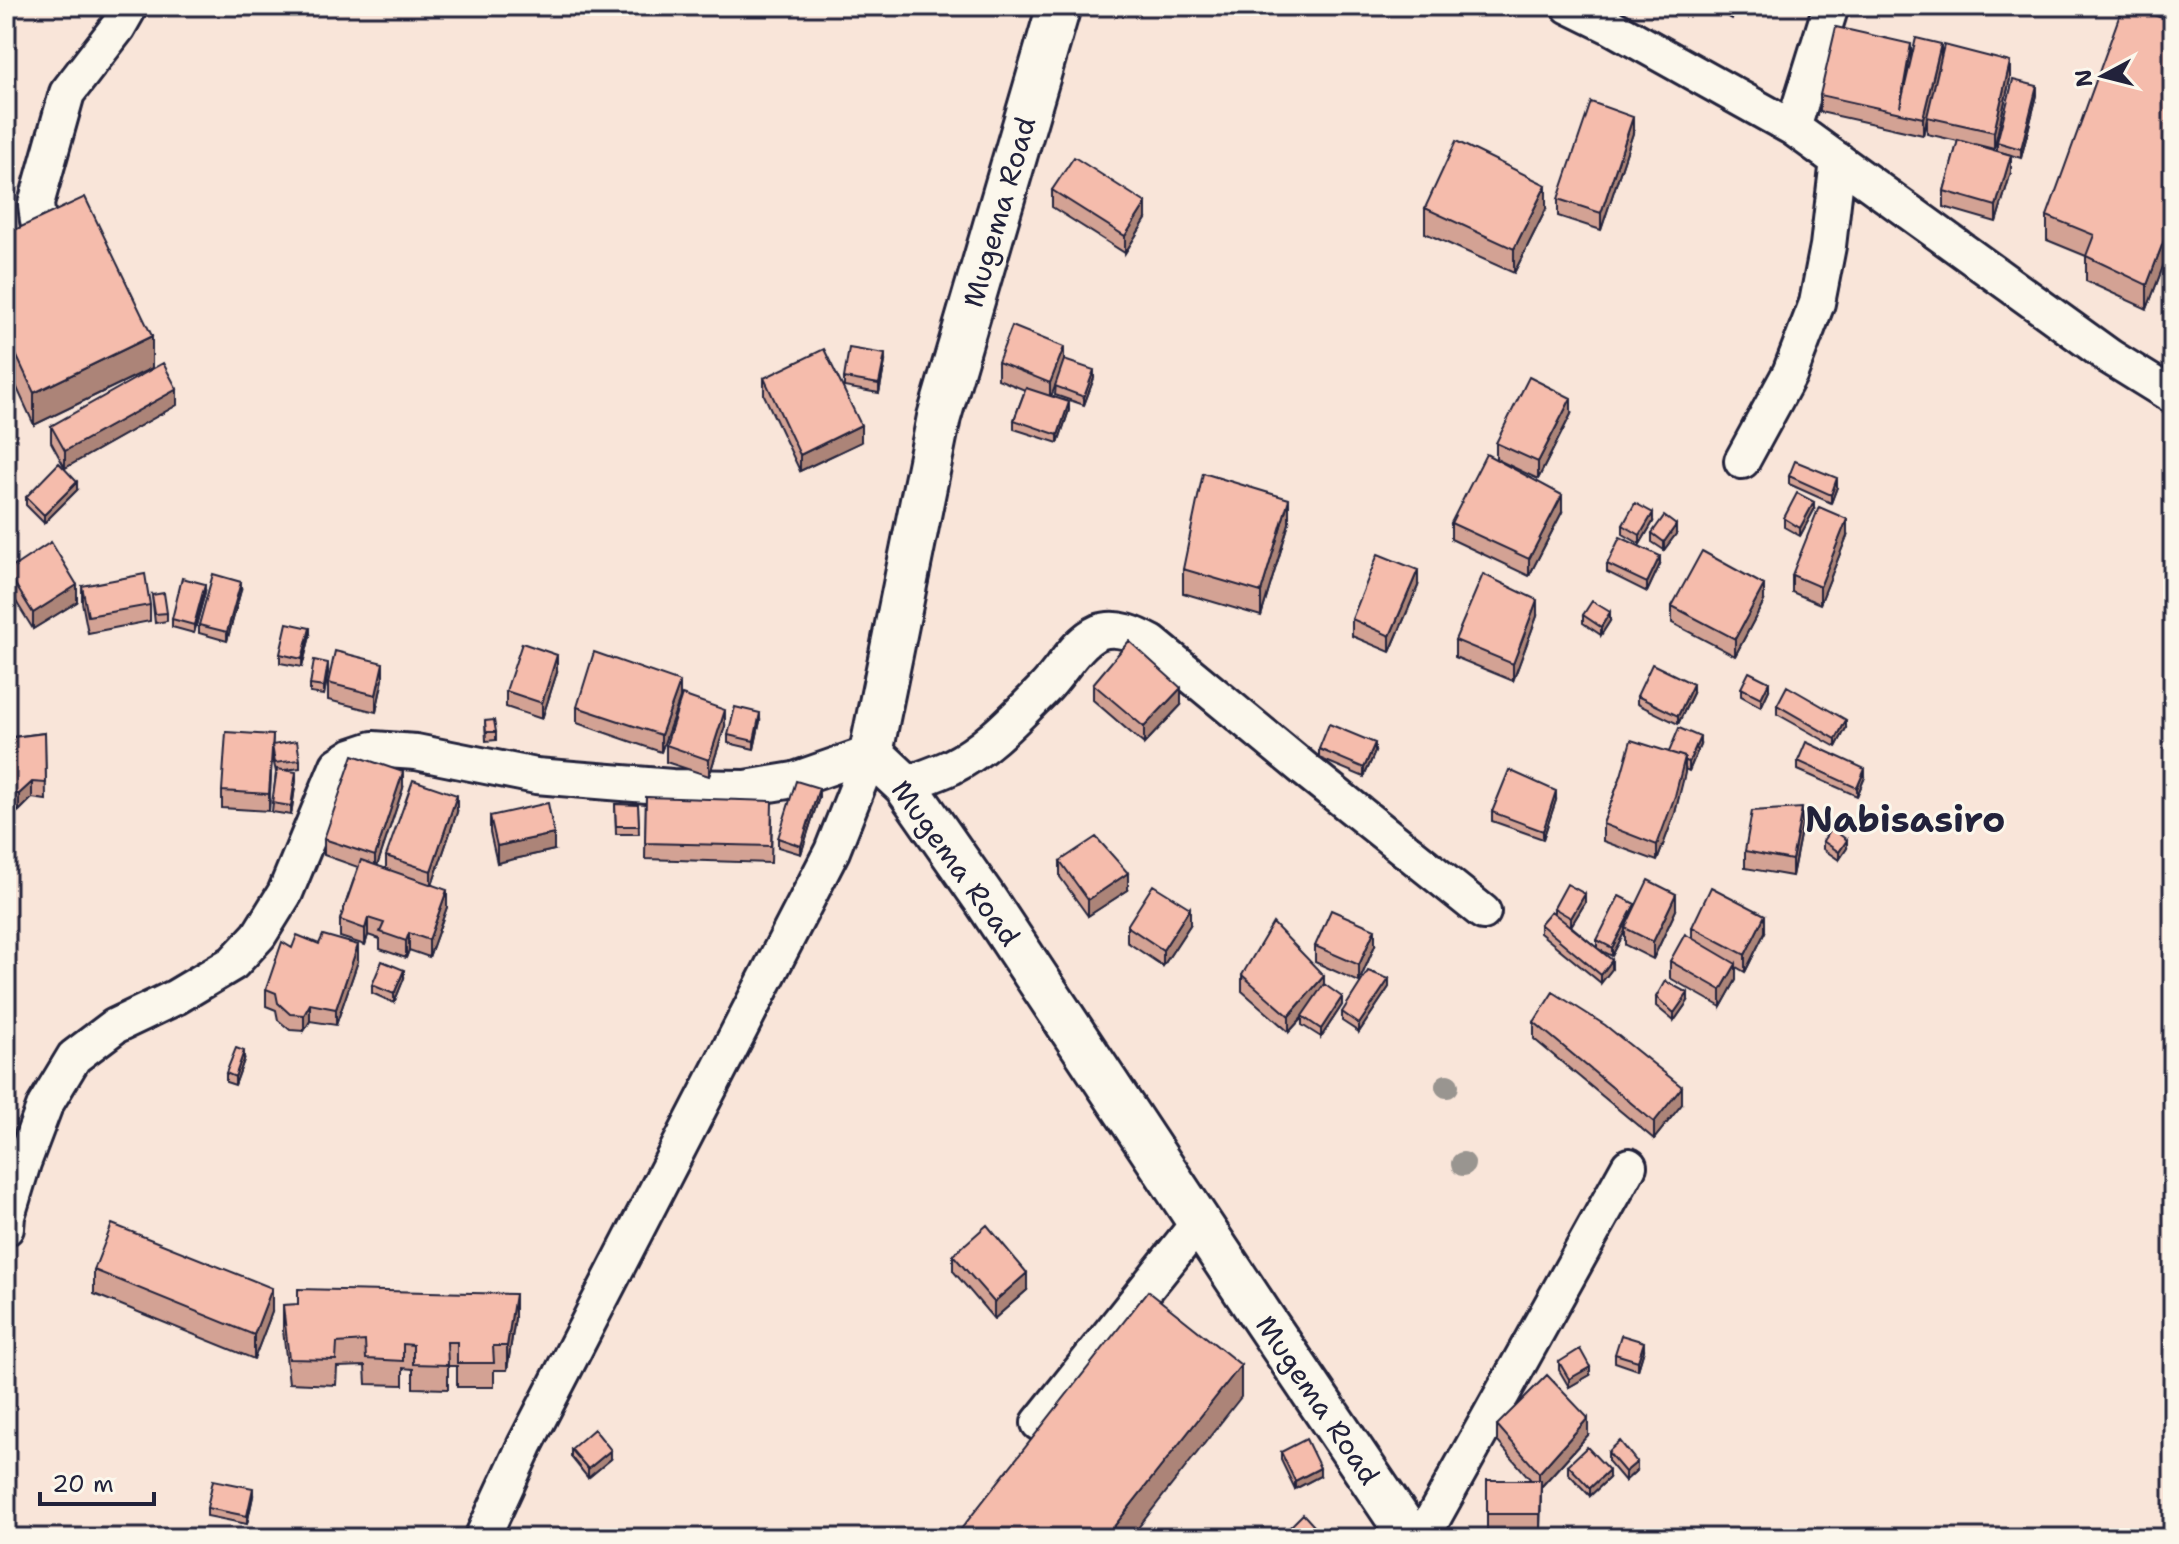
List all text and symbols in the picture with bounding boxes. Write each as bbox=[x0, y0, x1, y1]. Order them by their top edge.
north arrow bbox=[2063, 36, 2143, 116]
text: N bbox=[2068, 68, 2099, 89]
street label: Mugema Road bbox=[954, 112, 1044, 312]
street label: Mugema Road bbox=[883, 772, 1029, 954]
district label: Nabisasiro bbox=[1805, 795, 2005, 844]
street label: Mugema Road bbox=[1247, 1308, 1389, 1492]
scale bar bbox=[40, 1456, 154, 1506]
text: 20 m bbox=[52, 1468, 114, 1500]

